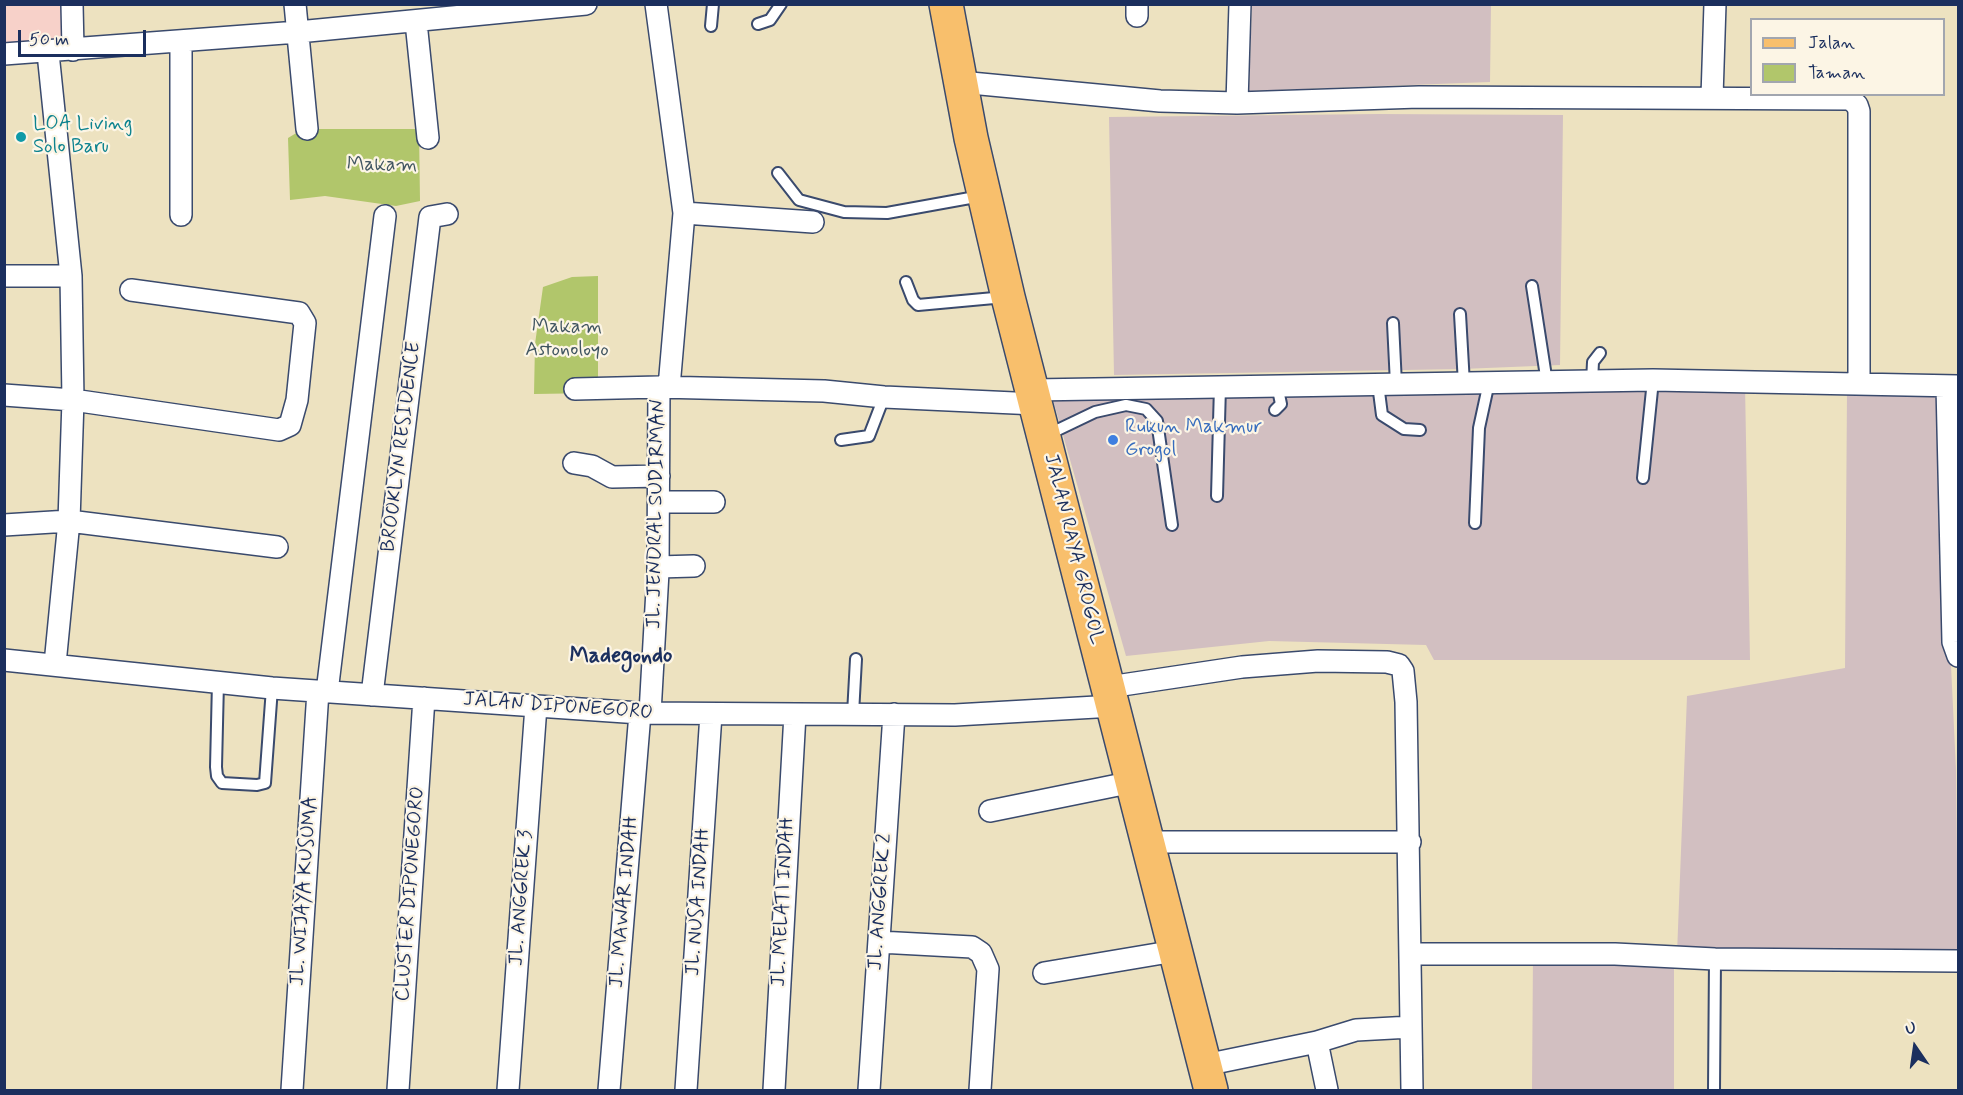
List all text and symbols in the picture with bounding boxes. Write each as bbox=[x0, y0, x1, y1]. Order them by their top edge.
scale bar bbox=[21, 18, 148, 56]
legend bbox=[1750, 18, 1945, 96]
text: 50 m bbox=[29, 28, 69, 52]
text: Jalan bbox=[1808, 31, 1855, 55]
text: Taman bbox=[1808, 61, 1865, 85]
place label: LOA Living Solo Baru bbox=[33, 113, 132, 160]
marker: LOA Living Solo Baru bbox=[14, 130, 28, 144]
park label: Makam bbox=[347, 154, 417, 178]
park label: Makam Astonoloyo bbox=[525, 316, 609, 363]
street label: BROOKLYN RESIDENCE bbox=[377, 341, 427, 553]
street label: JL. JENDRAL SUDIRMAN bbox=[643, 399, 671, 629]
place label: Rukun Makmur Grogol bbox=[1125, 416, 1262, 463]
marker: Rukun Makmur Grogol bbox=[1106, 433, 1120, 447]
street label: JALAN RAYA GROGOL bbox=[1038, 451, 1108, 647]
district label: Madegondo bbox=[570, 644, 672, 670]
street label: JALAN DIPONEGORO bbox=[462, 688, 654, 726]
street label: CLUSTER DIPONEGORO bbox=[392, 786, 430, 1002]
street label: JL. WIJAYA KUSUMA bbox=[286, 795, 324, 987]
street label: JL. MAWAR INDAH bbox=[606, 815, 644, 989]
street label: JL. MELATI INDAH bbox=[768, 817, 800, 987]
street label: JL. NUSA INDAH bbox=[682, 827, 716, 977]
street label: JL. ANGGREK 3 bbox=[505, 829, 539, 967]
street label: JL. ANGGREK 2 bbox=[864, 833, 898, 971]
north arrow bbox=[1885, 1017, 1945, 1077]
text: U bbox=[1903, 1018, 1918, 1040]

